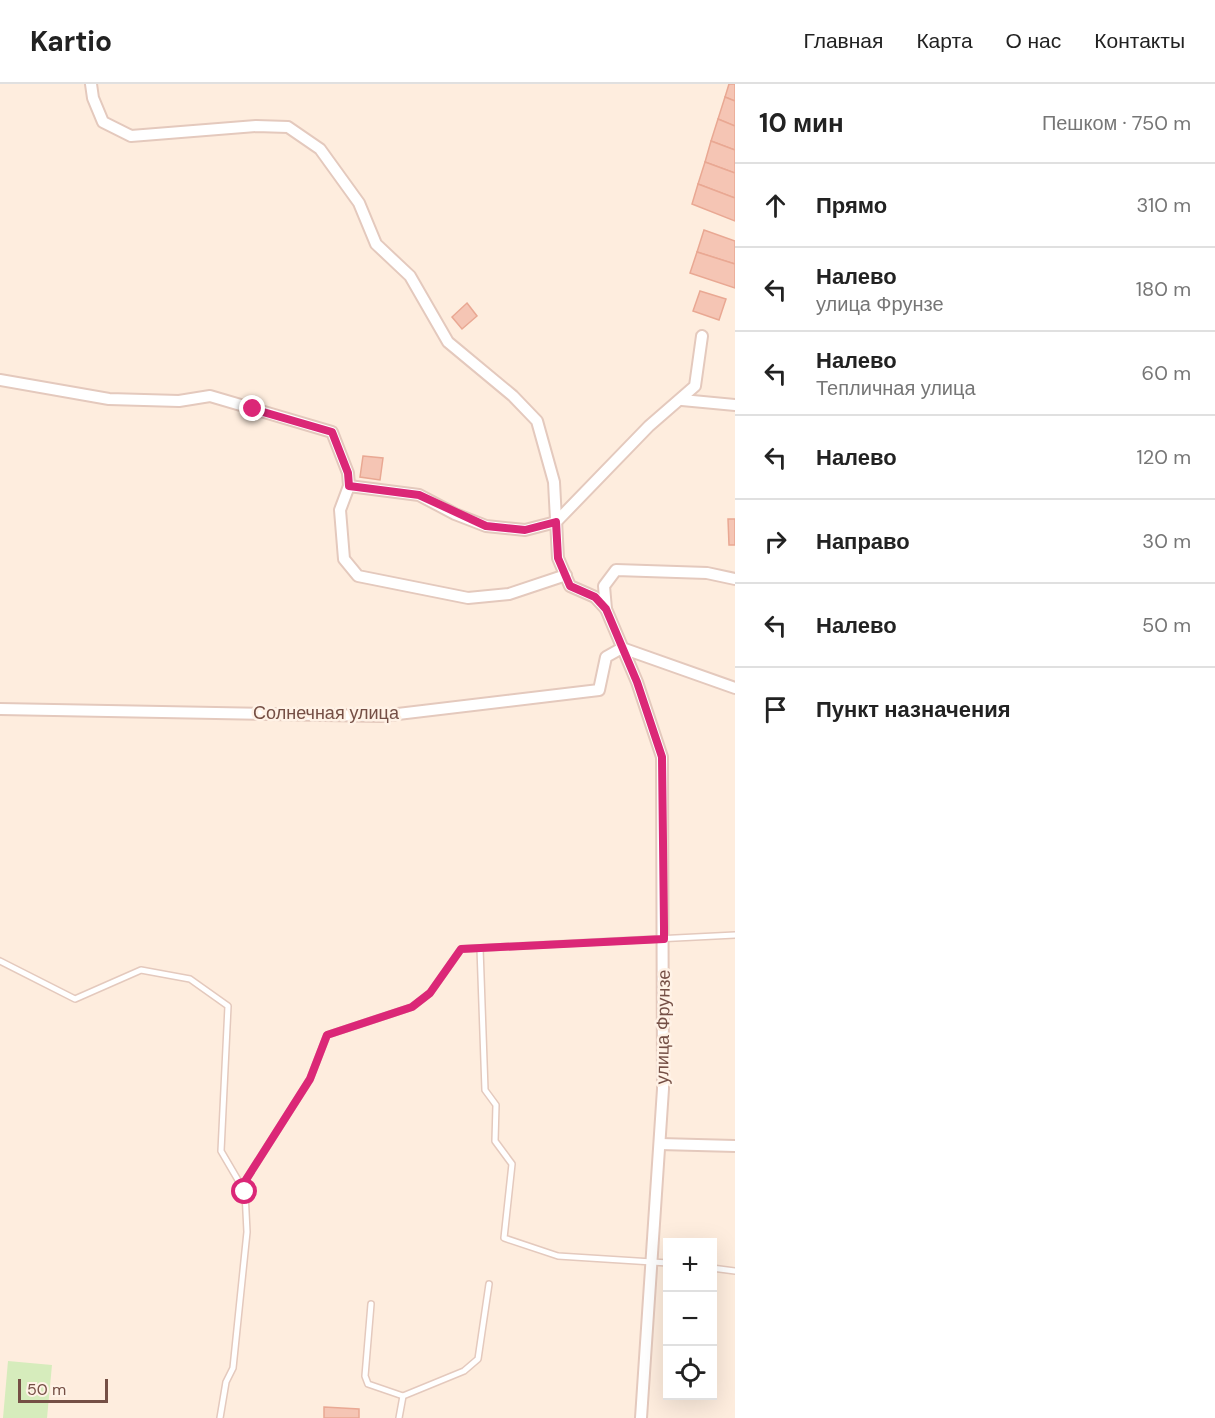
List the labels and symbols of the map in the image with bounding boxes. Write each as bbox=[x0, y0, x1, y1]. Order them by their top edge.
route end bbox=[239, 395, 265, 421]
street label: Солнечная улица bbox=[253, 701, 400, 725]
street label: улица Фрунзе bbox=[650, 969, 676, 1085]
route start bbox=[231, 1178, 257, 1204]
scale bar bbox=[18, 1376, 108, 1404]

